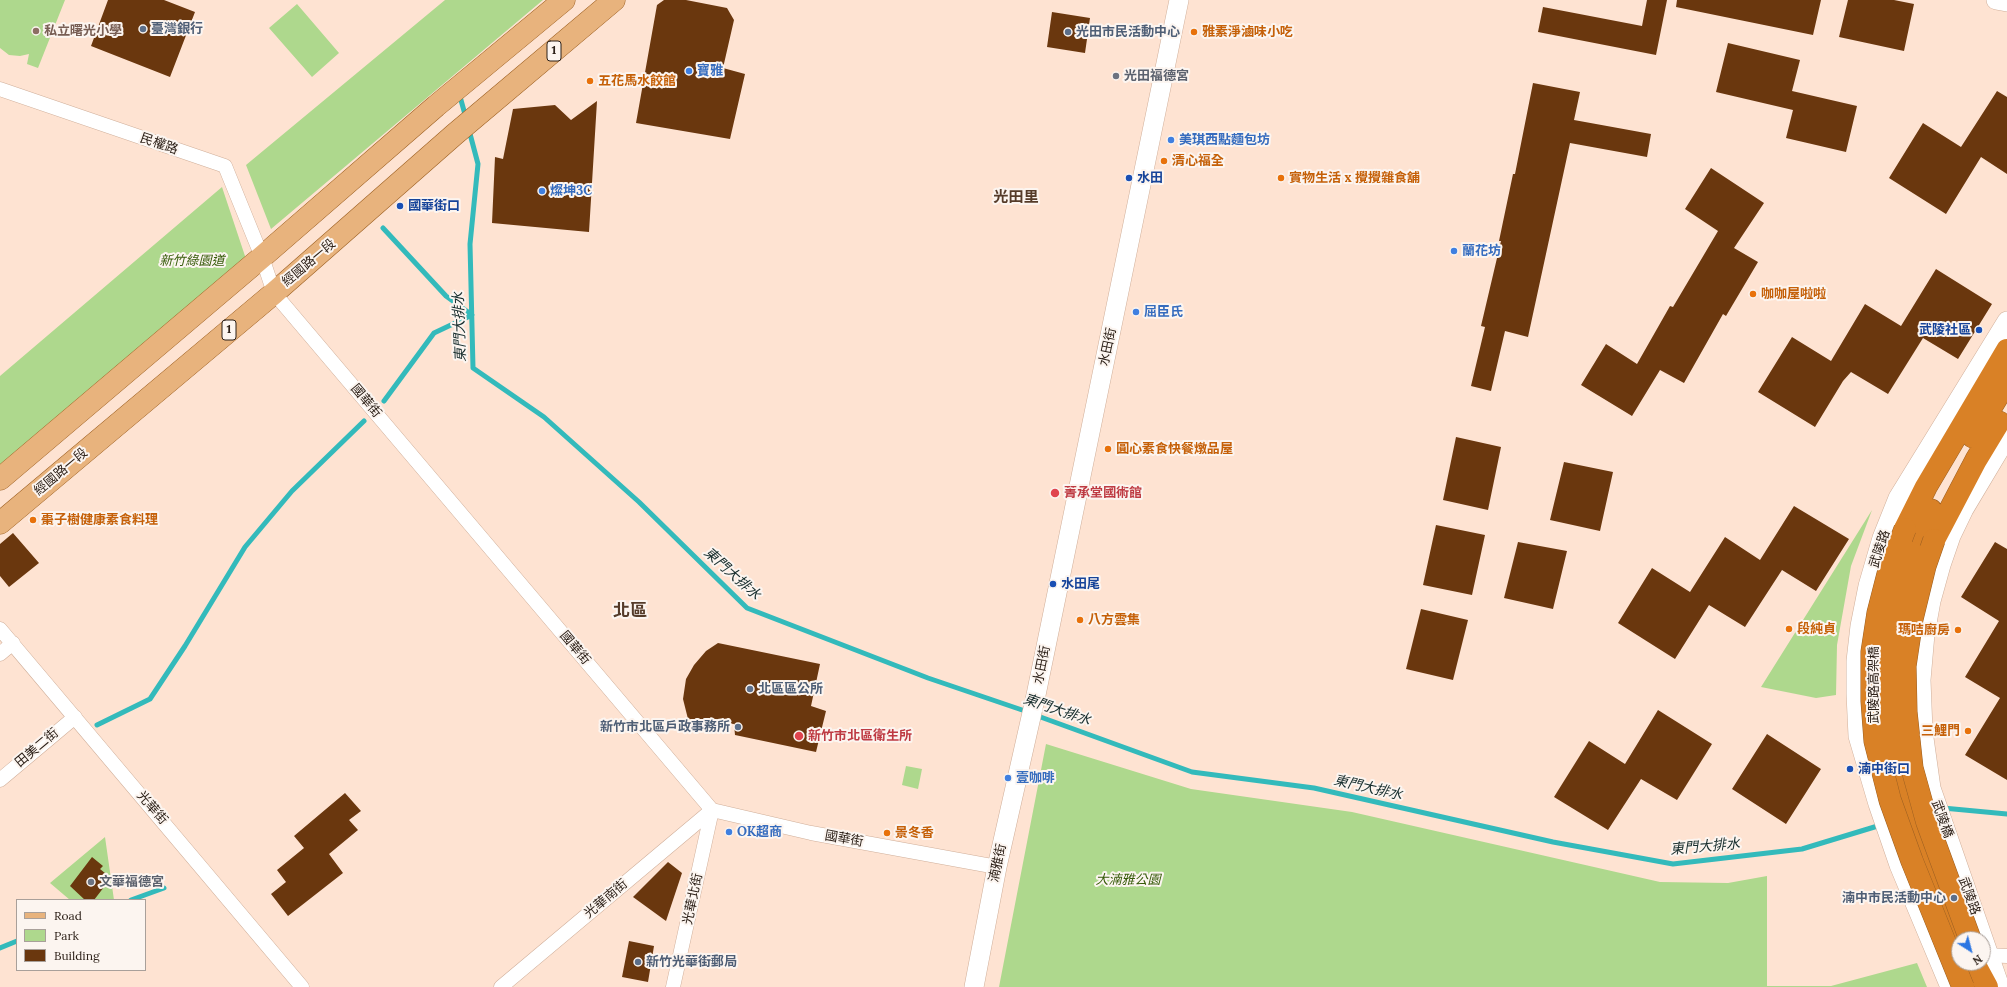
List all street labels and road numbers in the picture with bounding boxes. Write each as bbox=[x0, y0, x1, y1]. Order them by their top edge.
road number: 1 bbox=[547, 41, 561, 61]
street label: 民權路 bbox=[138, 130, 180, 158]
street label: 經國路一段 bbox=[279, 236, 339, 290]
road number: 1 bbox=[222, 320, 236, 340]
street label: 水田街 bbox=[1096, 326, 1120, 368]
street label: 國華街 bbox=[347, 381, 385, 421]
street label: 經國路一段 bbox=[31, 445, 91, 499]
street label: 武陵路 bbox=[1867, 528, 1893, 570]
street label: 國華街 bbox=[556, 628, 594, 668]
street label: 水田街 bbox=[1031, 644, 1053, 686]
street label: 武陵路高架橋 bbox=[1866, 646, 1882, 724]
street label: 田美二街 bbox=[12, 725, 62, 771]
street label: 光華街 bbox=[133, 788, 171, 828]
street label: 武陵橋 bbox=[1928, 798, 1956, 840]
street label: 國華街 bbox=[823, 828, 865, 850]
street label: 湳雅街 bbox=[986, 842, 1010, 884]
street label: 光華北街 bbox=[680, 872, 706, 926]
street label: 武陵路 bbox=[1955, 875, 1983, 917]
street label: 光華南街 bbox=[581, 876, 631, 922]

